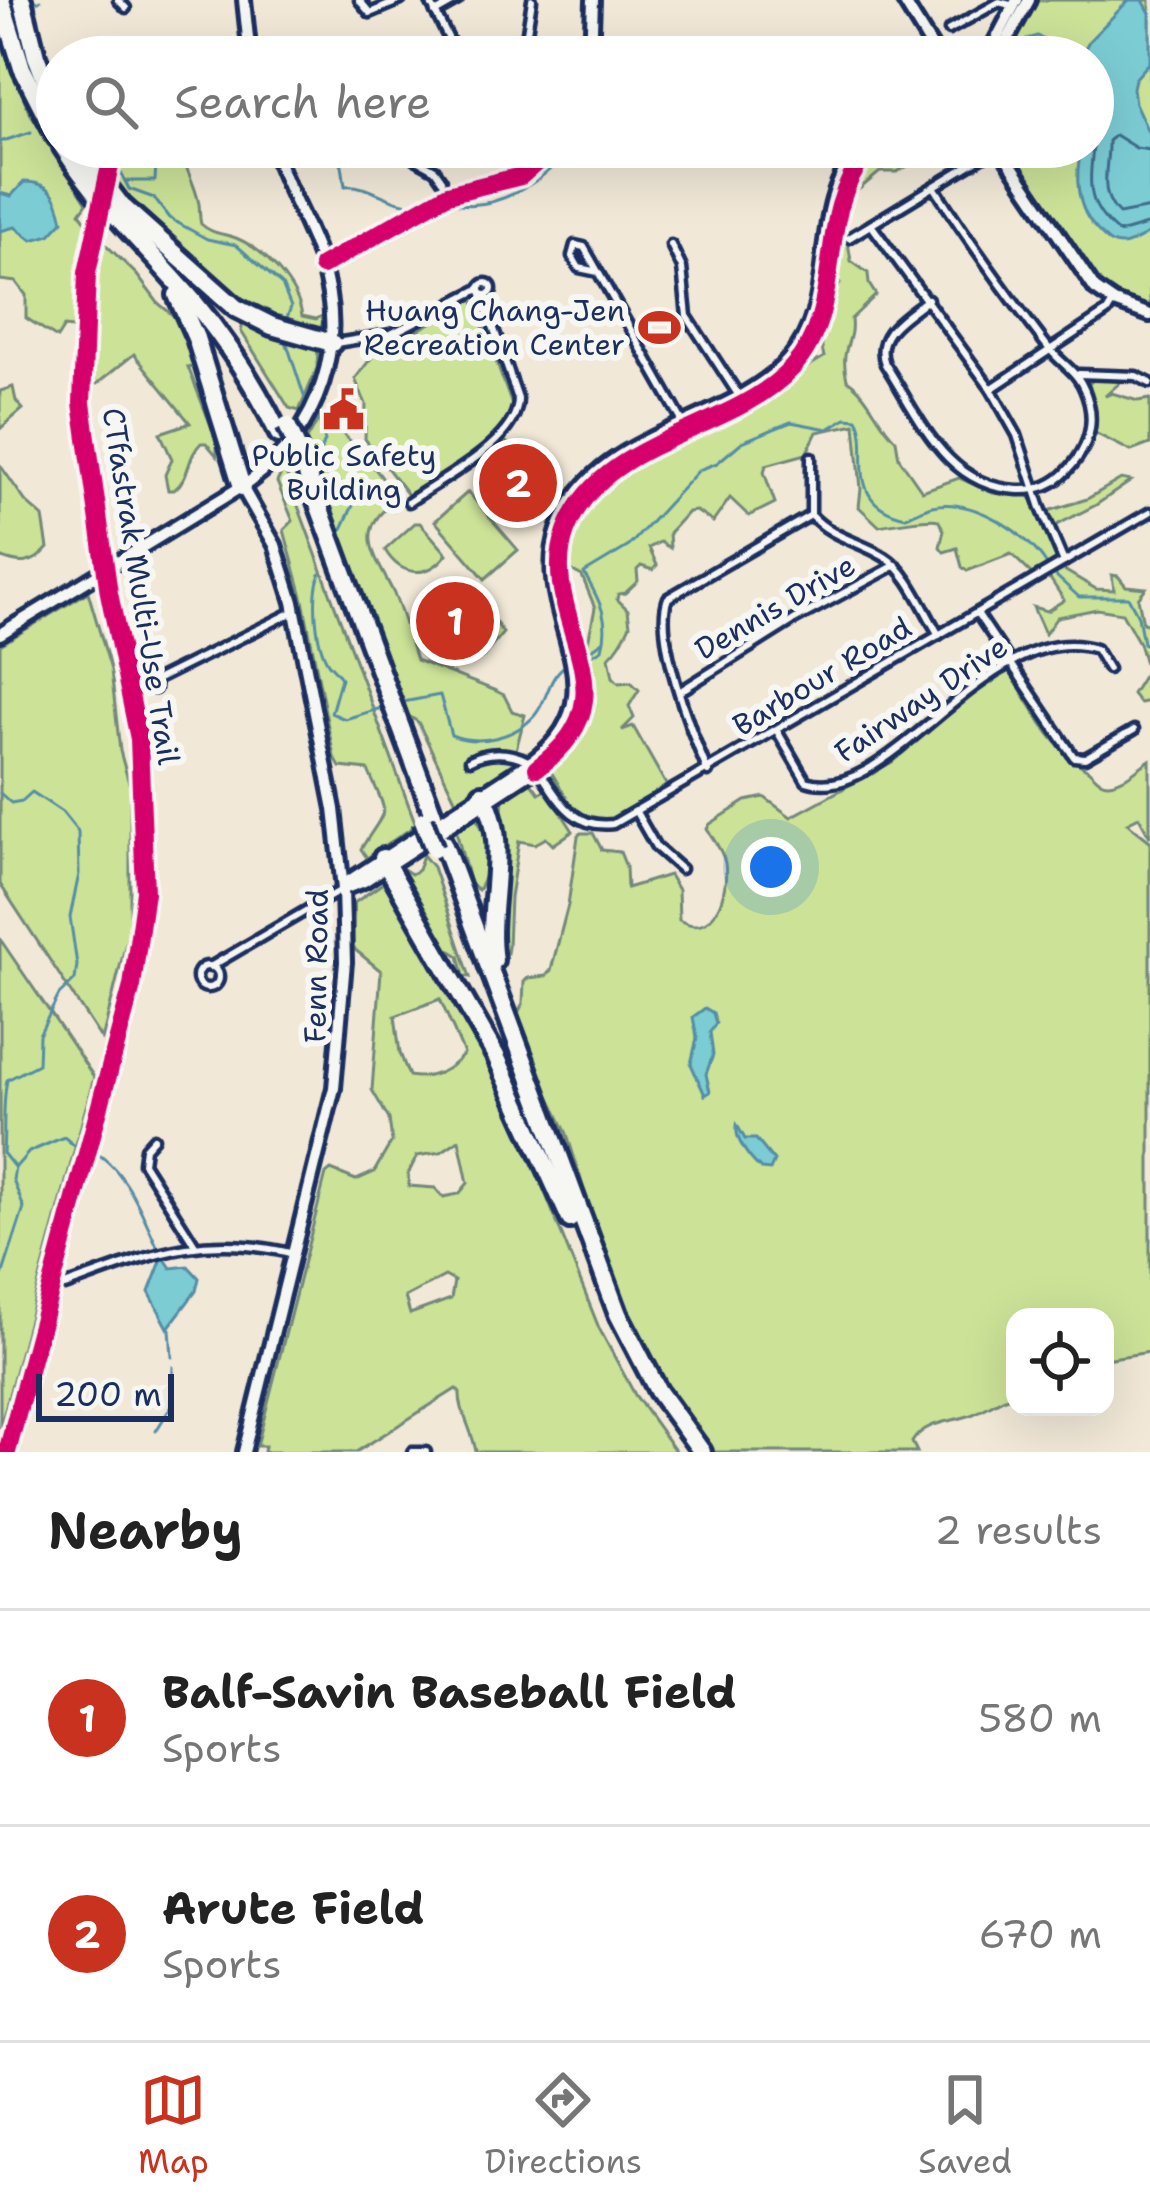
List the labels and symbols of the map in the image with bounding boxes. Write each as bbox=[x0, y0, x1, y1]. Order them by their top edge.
place label: Huang Chang-Jen Recreation Center bbox=[364, 290, 625, 365]
sports icon: Huang Chang-Jen Recreation Center bbox=[636, 304, 682, 350]
public building icon: Public Safety Building bbox=[321, 386, 367, 432]
street label: CTfastrak Multi-Use Trail bbox=[93, 405, 189, 767]
place label: Public Safety Building bbox=[252, 435, 436, 510]
pin: 2 bbox=[479, 438, 557, 528]
street label: Dennis Drive bbox=[687, 544, 863, 670]
pin: 1 bbox=[416, 576, 494, 666]
street label: Barbour Road bbox=[725, 607, 919, 745]
street label: Fairway Drive bbox=[826, 626, 1016, 772]
your location bbox=[741, 837, 801, 897]
street label: Fenn Road bbox=[294, 888, 338, 1044]
scale bar bbox=[36, 1368, 174, 1421]

